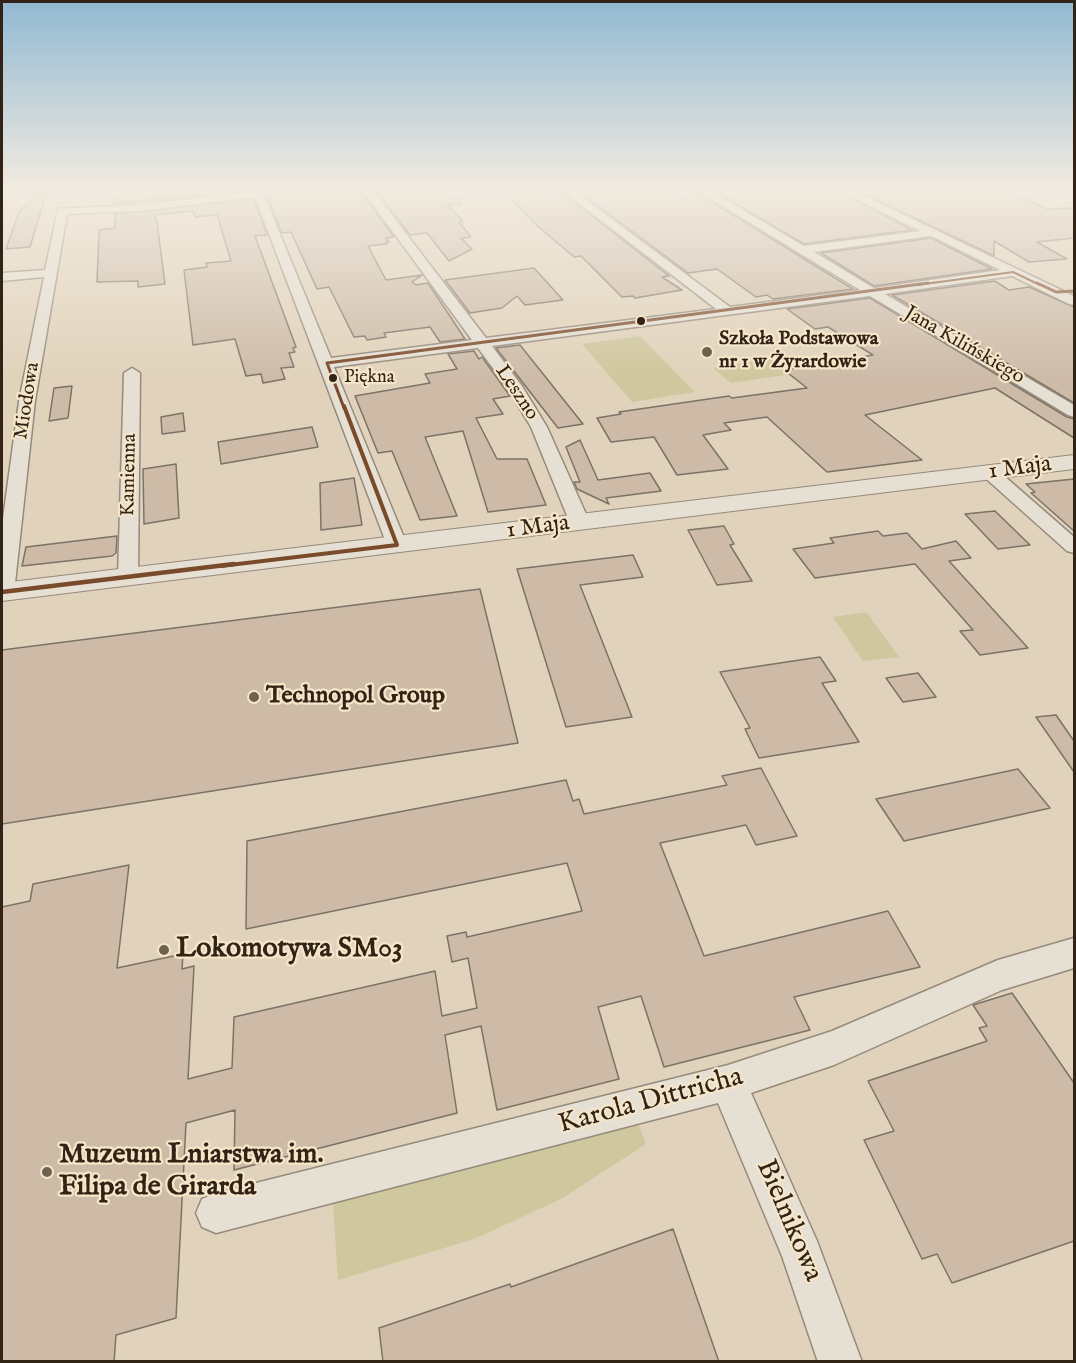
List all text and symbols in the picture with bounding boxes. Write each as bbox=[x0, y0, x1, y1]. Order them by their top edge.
street label: Jana Kilińskiego bbox=[900, 302, 1028, 390]
unlabelled marker bbox=[635, 315, 647, 327]
place label: Szkoła Podstawowa nr 1 w Żyrardowie bbox=[719, 328, 878, 375]
marker: Szkoła Podstawowa nr 1 w Żyrardowie bbox=[700, 345, 714, 359]
street label: Miodowa bbox=[10, 361, 46, 441]
street label: Leszno bbox=[489, 361, 543, 425]
place label: Piękna bbox=[344, 367, 394, 389]
marker: Piękna bbox=[327, 372, 339, 384]
street label: Kamienna bbox=[117, 433, 143, 517]
street label: 1 Maja bbox=[987, 451, 1053, 487]
street label: 1 Maja bbox=[505, 510, 571, 546]
place label: Technopol Group bbox=[266, 683, 445, 711]
marker: Technopol Group bbox=[247, 690, 261, 704]
place label: Lokomotywa SM03 bbox=[176, 933, 402, 967]
marker: Lokomotywa SM03 bbox=[157, 943, 171, 957]
street label: Karola Dittricha bbox=[555, 1061, 747, 1143]
place label: Muzeum Lniarstwa im. Filipa de Girarda bbox=[59, 1139, 323, 1205]
street label: Bielnikowa bbox=[747, 1155, 829, 1287]
marker: Muzeum Lniarstwa im. Filipa de Girarda bbox=[40, 1165, 54, 1179]

